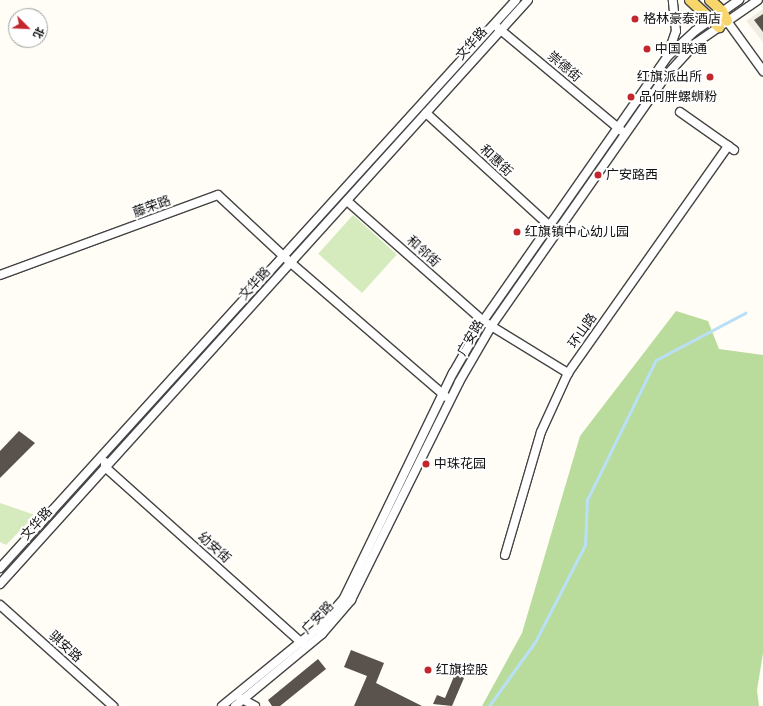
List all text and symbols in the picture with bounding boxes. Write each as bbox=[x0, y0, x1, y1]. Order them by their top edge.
north arrow bbox=[8, 8, 48, 48]
place label: 格林豪泰酒店 bbox=[643, 11, 721, 27]
marker: 格林豪泰酒店 bbox=[630, 14, 640, 24]
street label: 文华路 bbox=[453, 24, 491, 64]
text: 北 bbox=[30, 25, 47, 40]
place label: 中国联通 bbox=[655, 41, 707, 57]
marker: 中国联通 bbox=[642, 44, 652, 54]
street label: 崇德街 bbox=[544, 48, 584, 86]
place label: 红旗派出所 bbox=[637, 69, 702, 85]
marker: 红旗派出所 bbox=[705, 72, 715, 82]
place label: 品何胖螺蛳粉 bbox=[639, 89, 717, 105]
marker: 品何胖螺蛳粉 bbox=[626, 92, 636, 102]
street label: 和惠街 bbox=[476, 142, 516, 180]
place label: 广安路西 bbox=[606, 167, 658, 183]
marker: 广安路西 bbox=[593, 170, 603, 180]
street label: 藤荣路 bbox=[131, 193, 173, 221]
place label: 红旗镇中心幼儿园 bbox=[525, 224, 629, 240]
marker: 红旗镇中心幼儿园 bbox=[512, 227, 522, 237]
street label: 和邻街 bbox=[403, 233, 443, 271]
street label: 文华路 bbox=[236, 264, 274, 304]
street label: 环山路 bbox=[565, 311, 601, 351]
street label: 广安路 bbox=[454, 317, 488, 359]
place label: 中珠花园 bbox=[434, 456, 486, 472]
marker: 中珠花园 bbox=[421, 459, 431, 469]
street label: 文华路 bbox=[18, 504, 56, 544]
street label: 幼安街 bbox=[194, 529, 234, 567]
street label: 广安路 bbox=[299, 599, 337, 637]
street label: 骐安路 bbox=[45, 628, 85, 666]
place label: 红旗控股 bbox=[436, 662, 488, 678]
marker: 红旗控股 bbox=[423, 665, 433, 675]

